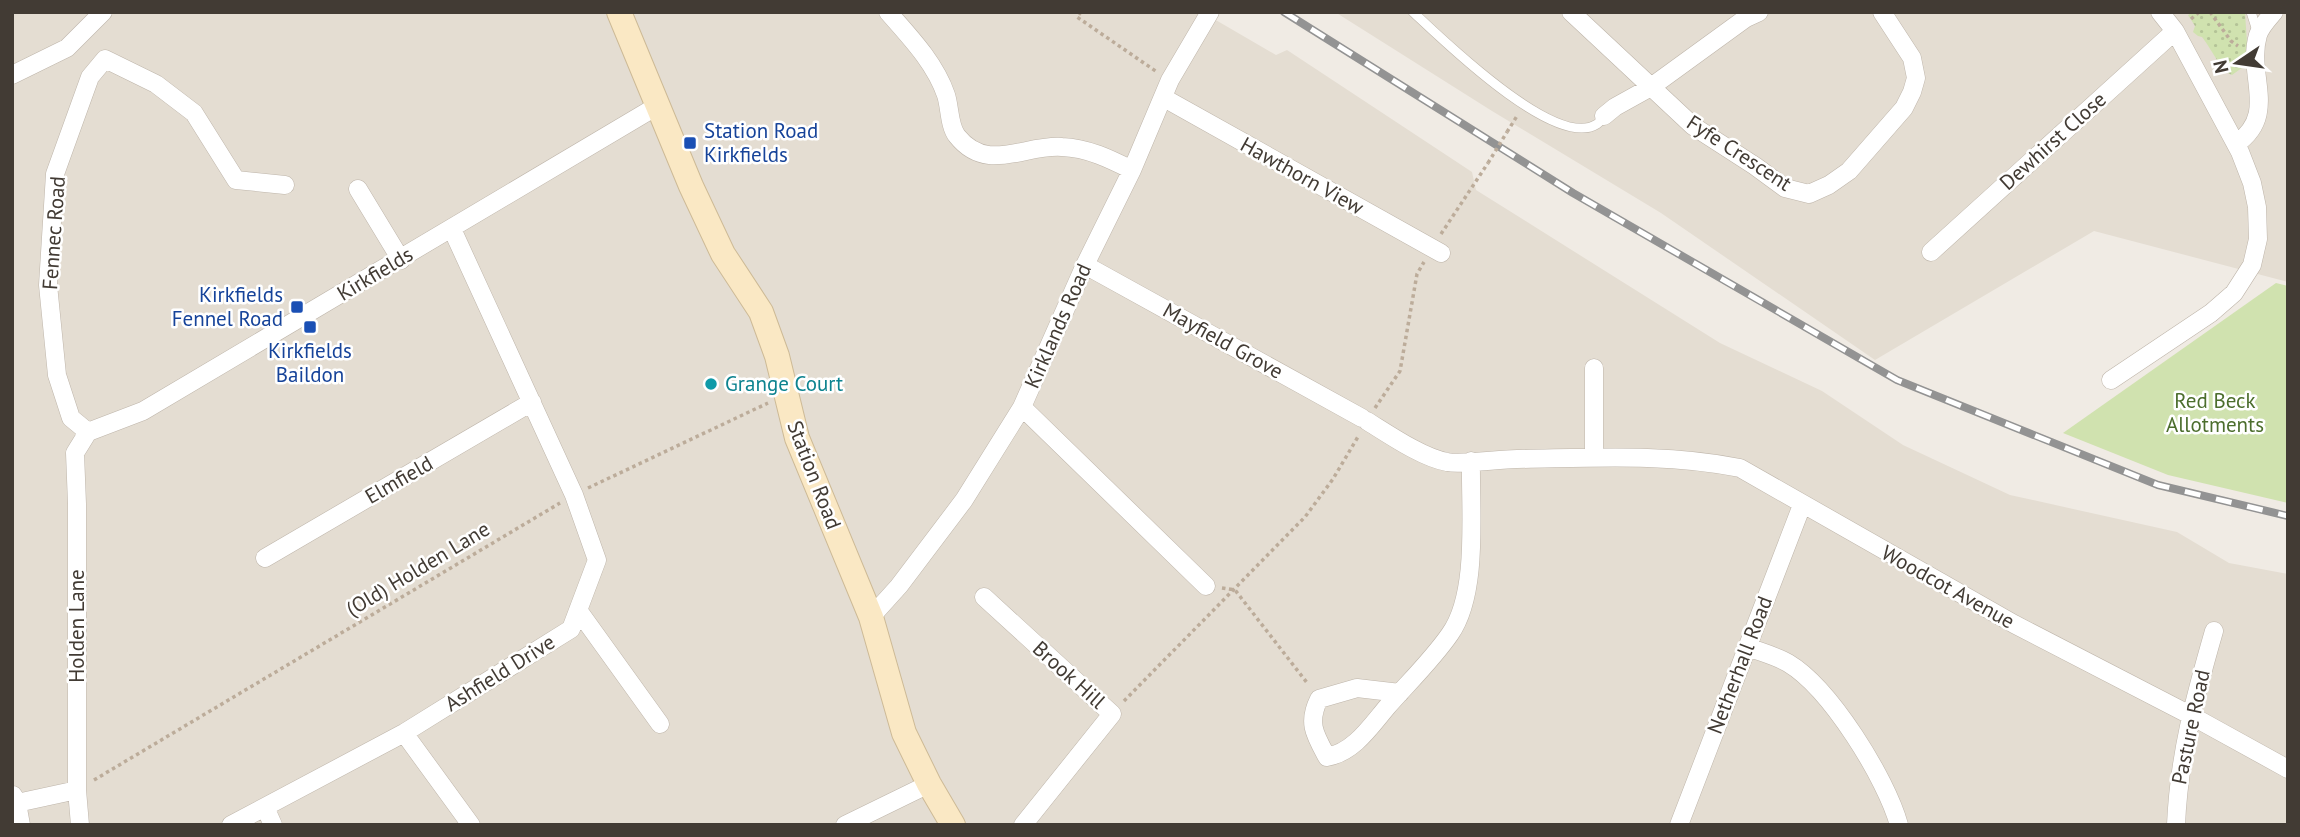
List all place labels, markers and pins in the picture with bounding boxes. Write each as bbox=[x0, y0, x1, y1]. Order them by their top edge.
place label: Station Road Kirkfields bbox=[704, 117, 818, 168]
marker: Station Road Kirkfields bbox=[682, 135, 698, 151]
place label: Kirkfields Fennel Road bbox=[172, 281, 283, 332]
marker: Kirkfields Fennel Road bbox=[289, 299, 305, 315]
marker: Kirkfields Baildon bbox=[302, 319, 318, 335]
place label: Kirkfields Baildon bbox=[268, 337, 352, 388]
place label: Grange Court bbox=[725, 370, 843, 397]
marker: Grange Court bbox=[703, 376, 719, 392]

